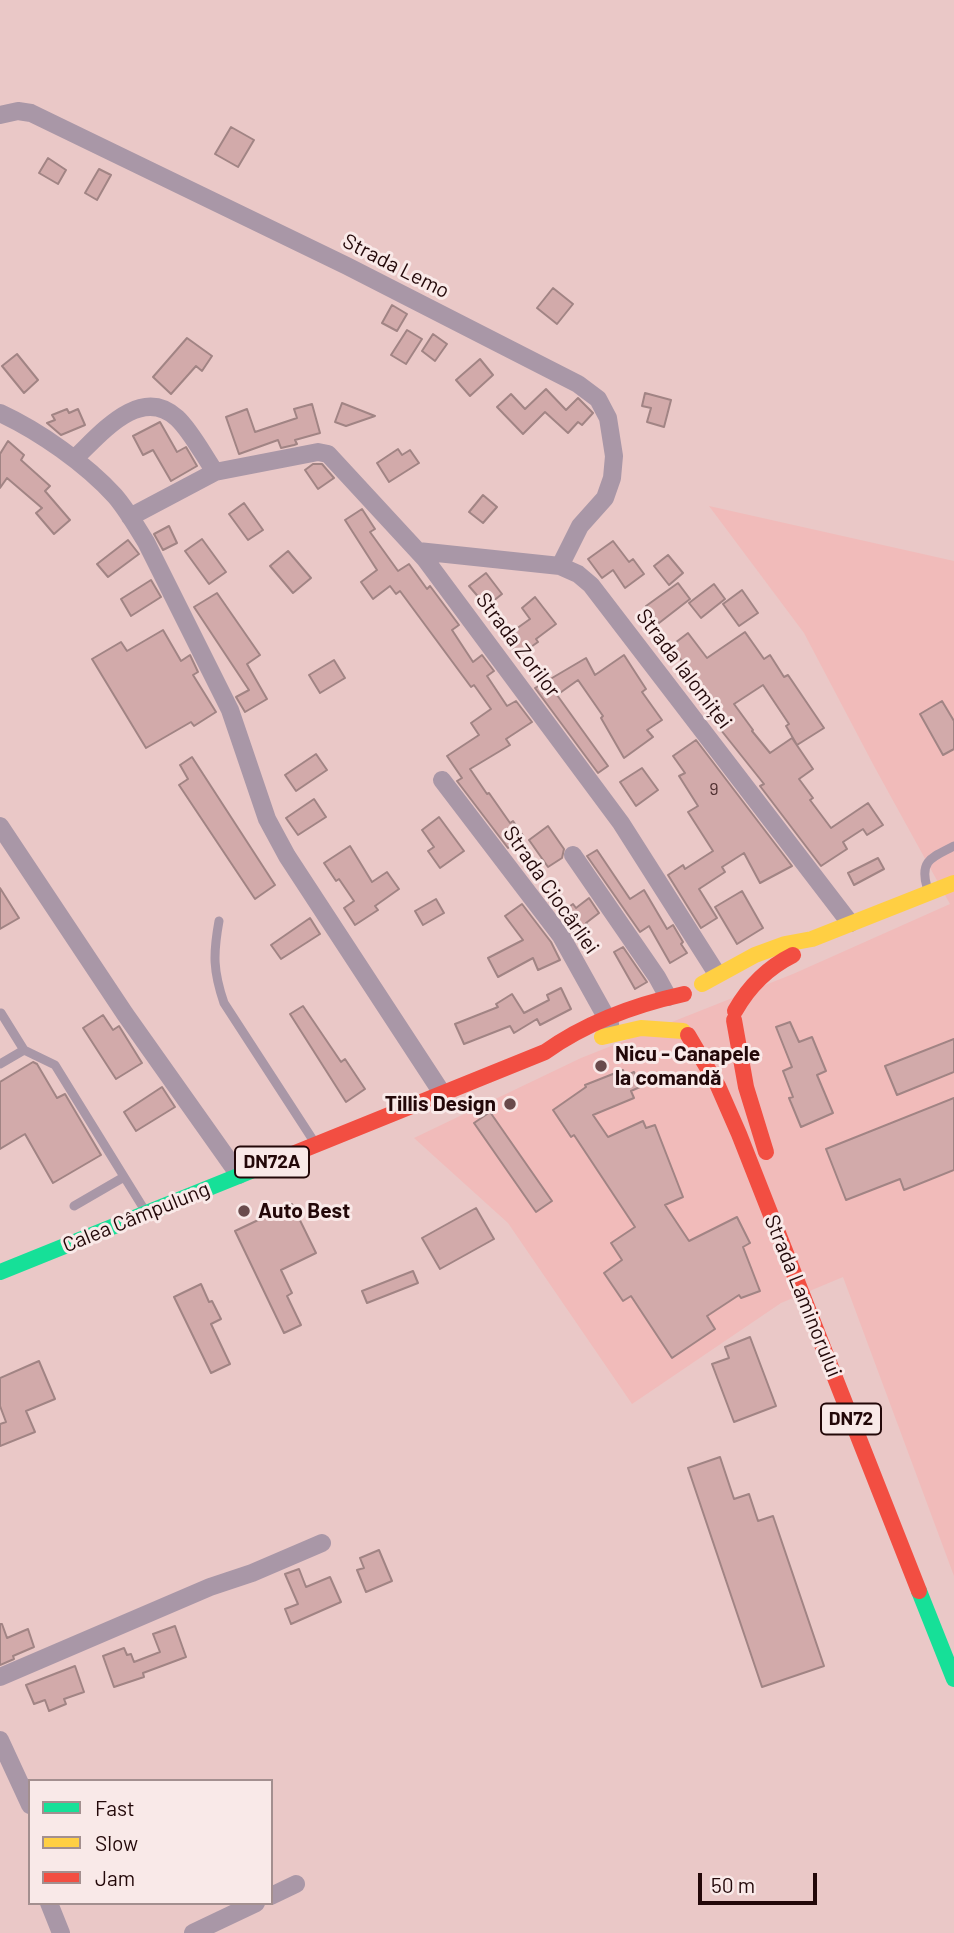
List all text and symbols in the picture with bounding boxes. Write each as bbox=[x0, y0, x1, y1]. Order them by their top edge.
street label: Strada Lemo bbox=[338, 228, 454, 304]
street label: Strada Zorilor bbox=[470, 588, 566, 702]
street label: Strada Ialomiței bbox=[631, 604, 737, 734]
house number: 9 bbox=[709, 778, 719, 800]
street label: Strada Ciocârliei bbox=[498, 821, 604, 959]
place label: Nicu - Canapele la comandă bbox=[615, 1041, 760, 1091]
marker: Nicu - Canapele la comandă bbox=[593, 1058, 609, 1074]
place label: Tillis Design bbox=[385, 1091, 496, 1117]
marker: Tillis Design bbox=[502, 1096, 518, 1112]
road number: DN72A bbox=[235, 1146, 309, 1178]
street label: Calea Câmpulung bbox=[59, 1176, 213, 1258]
place label: Auto Best bbox=[258, 1198, 350, 1224]
marker: Auto Best bbox=[236, 1203, 252, 1219]
street label: Strada Laminorului bbox=[759, 1211, 847, 1381]
road number: DN72 bbox=[821, 1404, 881, 1434]
legend bbox=[28, 1779, 273, 1905]
text: Fast bbox=[95, 1795, 135, 1820]
text: Slow bbox=[95, 1830, 138, 1855]
scale bar bbox=[702, 1860, 821, 1904]
text: Jam bbox=[95, 1865, 135, 1890]
text: 50 m bbox=[711, 1872, 755, 1897]

